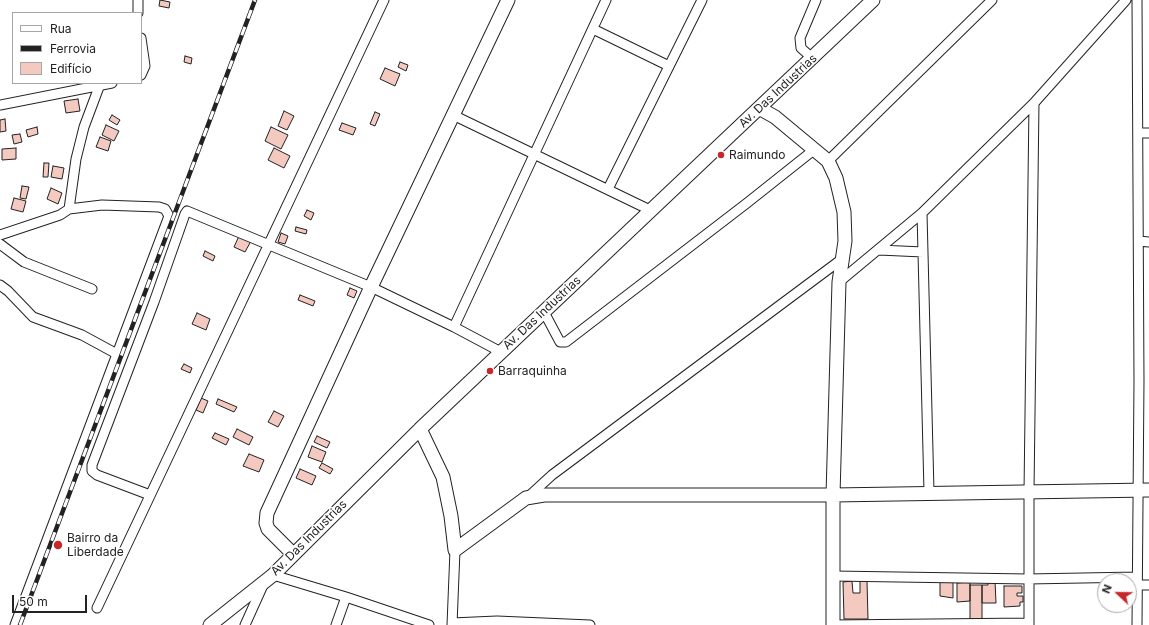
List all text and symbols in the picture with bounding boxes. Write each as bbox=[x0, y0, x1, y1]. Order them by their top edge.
legend bbox=[12, 12, 142, 84]
text: Rua bbox=[50, 21, 72, 36]
text: Ferrovia bbox=[50, 41, 96, 56]
street label: Av. Das Industrias bbox=[736, 51, 820, 131]
text: Edifício bbox=[50, 61, 92, 76]
place label: Raimundo bbox=[729, 148, 786, 162]
marker: Raimundo bbox=[716, 150, 726, 160]
street label: Av. Das Industrias bbox=[500, 273, 584, 353]
place label: Barraquinha bbox=[498, 364, 567, 378]
marker: Barraquinha bbox=[485, 366, 495, 376]
street label: Av. Das Industrias bbox=[268, 497, 350, 579]
place label: Bairro da Liberdade bbox=[67, 531, 124, 559]
marker: Bairro da Liberdade bbox=[52, 539, 64, 551]
north arrow bbox=[1097, 573, 1137, 613]
text: N bbox=[1099, 582, 1115, 595]
scale bar bbox=[14, 587, 89, 613]
text: 50 m bbox=[19, 594, 48, 609]

